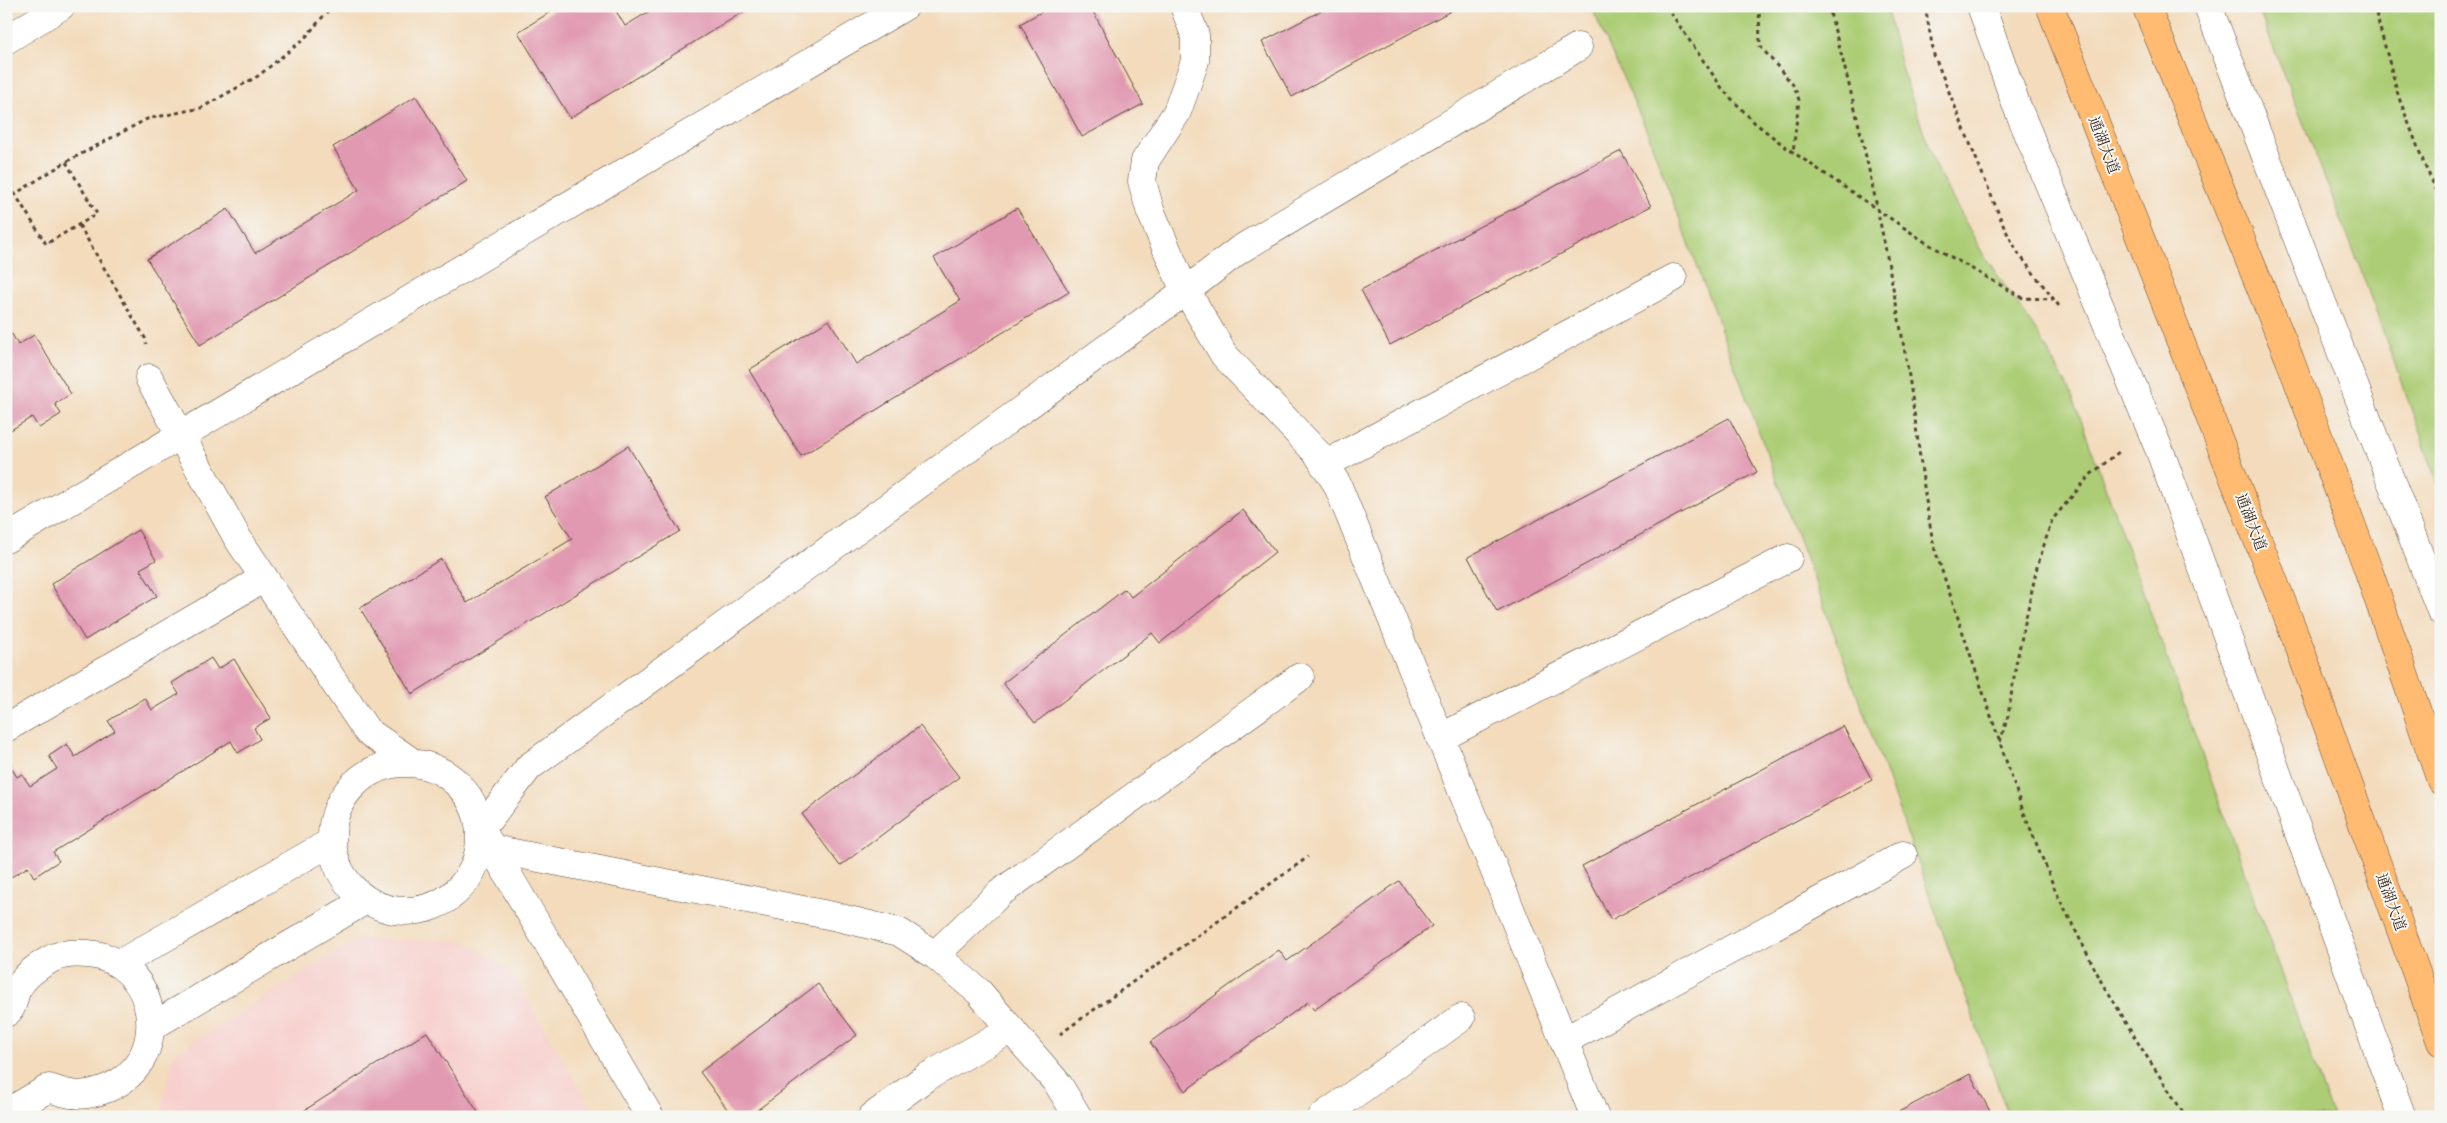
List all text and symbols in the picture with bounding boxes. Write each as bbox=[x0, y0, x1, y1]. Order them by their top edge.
street label: 通湖大道 bbox=[2085, 114, 2123, 176]
street label: 通湖大道 bbox=[2232, 491, 2270, 553]
street label: 通湖大道 bbox=[2372, 871, 2410, 933]

